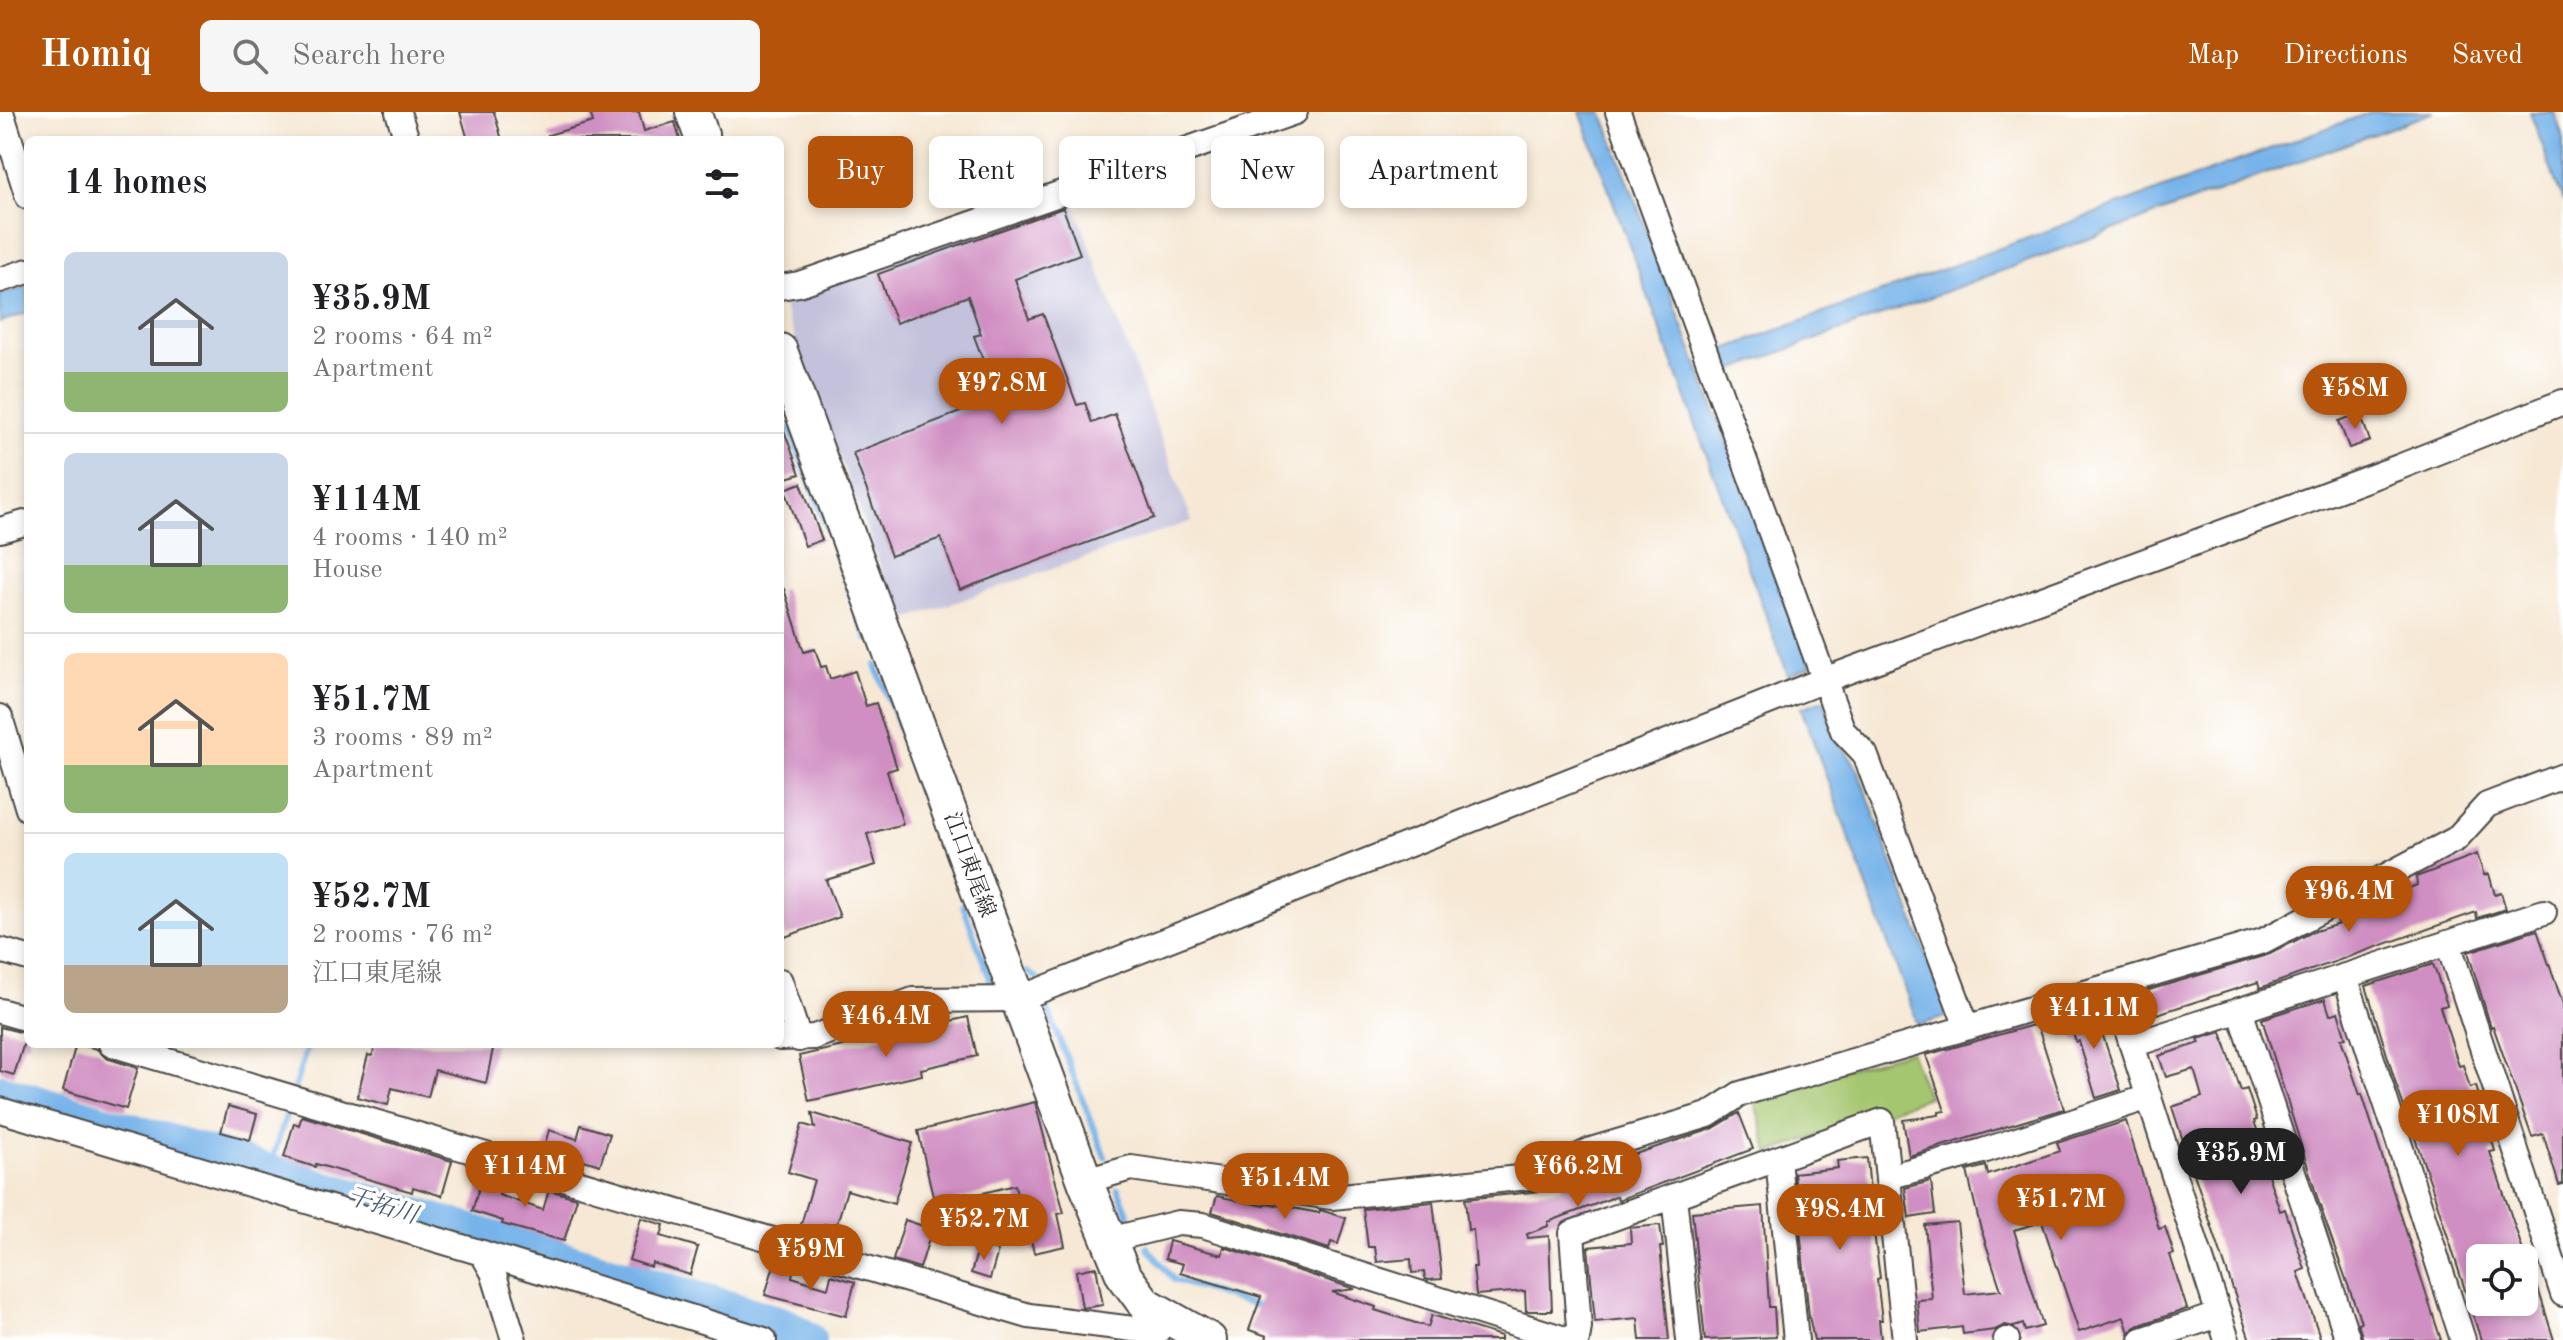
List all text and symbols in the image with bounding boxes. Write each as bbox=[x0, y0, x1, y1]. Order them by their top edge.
search box bbox=[200, 20, 760, 92]
icon: search bbox=[228, 34, 272, 78]
text: Homiq bbox=[40, 37, 152, 75]
text: Search here bbox=[292, 41, 446, 71]
text: Map bbox=[2187, 42, 2239, 70]
text: Directions bbox=[2283, 42, 2408, 70]
text: Saved bbox=[2452, 42, 2523, 70]
chip: Buy bbox=[808, 136, 913, 208]
chip: Rent bbox=[929, 136, 1043, 208]
chip: Filters bbox=[1059, 136, 1195, 208]
chip: New bbox=[1211, 136, 1324, 208]
chip: Apartment bbox=[1340, 136, 1527, 208]
icon: filters bbox=[700, 162, 744, 206]
text: 14 homes bbox=[64, 167, 207, 201]
text: ¥35.9M bbox=[312, 283, 431, 317]
icon: home bbox=[128, 284, 224, 380]
text: 2 rooms · 64 m² bbox=[312, 324, 493, 350]
text: Apartment bbox=[312, 356, 434, 382]
pin: ¥97.8M bbox=[937, 358, 1067, 426]
pin: ¥58M bbox=[2308, 363, 2402, 431]
text: ¥97.8M bbox=[957, 371, 1047, 397]
text: ¥58M bbox=[2321, 376, 2389, 402]
text: ¥114M bbox=[312, 484, 421, 518]
icon: home bbox=[128, 485, 224, 581]
text: 4 rooms · 140 m² bbox=[312, 525, 508, 551]
text: House bbox=[312, 557, 383, 583]
text: ¥51.7M bbox=[312, 684, 431, 718]
icon: home bbox=[128, 685, 224, 781]
text: 3 rooms · 89 m² bbox=[312, 725, 493, 751]
text: Apartment bbox=[312, 757, 434, 783]
street label: 江口東尾線 bbox=[940, 809, 1000, 920]
pin: ¥96.4M bbox=[2284, 866, 2414, 934]
text: ¥96.4M bbox=[2304, 879, 2394, 905]
text: ¥52.7M bbox=[312, 881, 431, 915]
icon: home bbox=[128, 885, 224, 981]
text: 2 rooms · 76 m² bbox=[312, 922, 493, 948]
text: 江口東尾線 bbox=[312, 961, 442, 987]
pin: ¥41.1M bbox=[2029, 983, 2159, 1051]
pin: ¥46.4M bbox=[821, 991, 951, 1059]
text: ¥41.1M bbox=[2049, 996, 2139, 1022]
text: ¥46.4M bbox=[841, 1004, 931, 1030]
pin: ¥108M bbox=[2402, 1090, 2514, 1158]
text: ¥108M bbox=[2416, 1103, 2500, 1129]
pin: ¥35.9M bbox=[2176, 1128, 2306, 1196]
pin: ¥114M bbox=[469, 1141, 581, 1209]
pin: ¥66.2M bbox=[1513, 1141, 1643, 1209]
text: ¥35.9M bbox=[2196, 1141, 2286, 1167]
pin: ¥51.4M bbox=[1220, 1153, 1350, 1221]
text: ¥114M bbox=[483, 1154, 567, 1180]
text: ¥66.2M bbox=[1533, 1154, 1623, 1180]
text: ¥51.4M bbox=[1240, 1166, 1330, 1192]
pin: ¥51.7M bbox=[1996, 1174, 2126, 1242]
water label: 干拓川 bbox=[344, 1182, 424, 1230]
pin: ¥98.4M bbox=[1775, 1184, 1905, 1252]
text: ¥51.7M bbox=[2016, 1187, 2106, 1213]
pin: ¥52.7M bbox=[919, 1194, 1049, 1262]
text: ¥98.4M bbox=[1795, 1197, 1885, 1223]
text: ¥52.7M bbox=[939, 1207, 1029, 1233]
pin: ¥59M bbox=[764, 1224, 858, 1292]
text: ¥59M bbox=[777, 1237, 845, 1263]
map controls bbox=[2466, 1244, 2538, 1316]
button: locate bbox=[2466, 1244, 2538, 1316]

